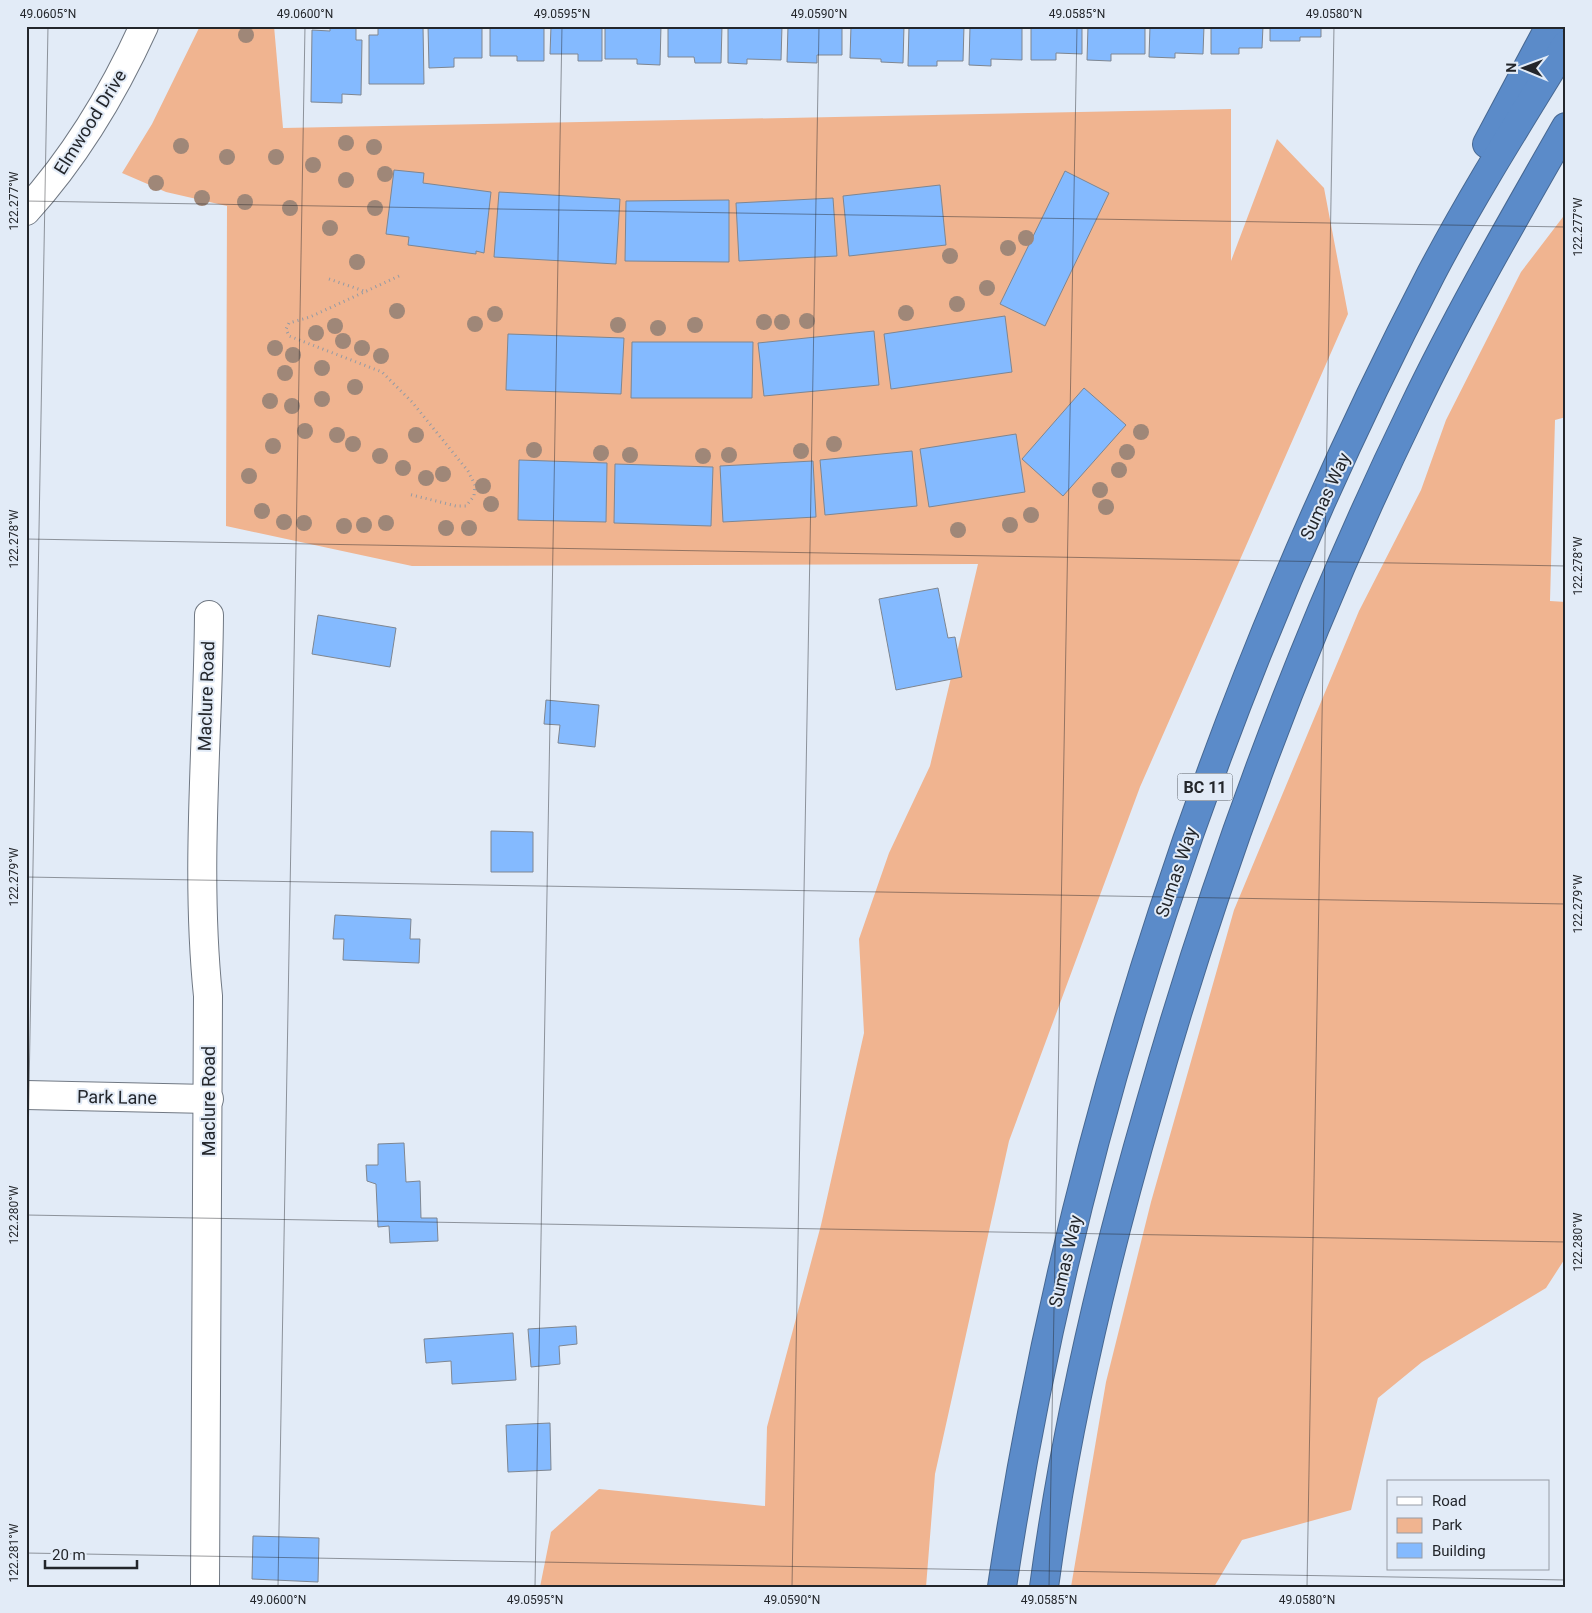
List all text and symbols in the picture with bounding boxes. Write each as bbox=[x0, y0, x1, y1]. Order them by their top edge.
text: 49.0605°N bbox=[20, 7, 76, 21]
text: 49.0600°N bbox=[277, 7, 333, 21]
text: 49.0595°N bbox=[534, 7, 590, 21]
text: 49.0590°N bbox=[791, 7, 847, 21]
text: 49.0585°N bbox=[1049, 7, 1105, 21]
text: 49.0580°N bbox=[1306, 7, 1362, 21]
north arrow bbox=[1500, 42, 1550, 92]
text: N bbox=[1503, 63, 1519, 73]
street label: Elmwood Drive bbox=[49, 66, 131, 178]
text: 122.277°W bbox=[7, 171, 21, 230]
text: 122.277°W bbox=[1571, 197, 1585, 256]
street label: Sumas Way bbox=[1296, 449, 1355, 543]
text: 122.278°W bbox=[7, 509, 21, 568]
text: 122.278°W bbox=[1571, 536, 1585, 595]
street label: Maclure Road bbox=[194, 640, 218, 752]
road number: BC 11 bbox=[1178, 774, 1232, 800]
street label: Sumas Way bbox=[1151, 824, 1201, 920]
text: 122.279°W bbox=[7, 847, 21, 906]
text: 122.279°W bbox=[1571, 874, 1585, 933]
street label: Maclure Road bbox=[198, 1046, 219, 1156]
street label: Park Lane bbox=[77, 1086, 157, 1108]
text: 122.280°W bbox=[7, 1185, 21, 1244]
street label: Sumas Way bbox=[1044, 1212, 1086, 1309]
text: 122.280°W bbox=[1571, 1212, 1585, 1271]
legend bbox=[1387, 1480, 1550, 1570]
text: Road bbox=[1432, 1492, 1466, 1510]
text: Park bbox=[1432, 1516, 1463, 1534]
text: 122.281°W bbox=[7, 1523, 21, 1582]
scale bar bbox=[45, 1538, 138, 1570]
text: Building bbox=[1432, 1542, 1486, 1560]
text: 20 m bbox=[52, 1546, 86, 1564]
text: 49.0600°N bbox=[250, 1593, 306, 1607]
text: 49.0595°N bbox=[507, 1593, 563, 1607]
text: 49.0590°N bbox=[764, 1593, 820, 1607]
text: 49.0585°N bbox=[1021, 1593, 1077, 1607]
text: 49.0580°N bbox=[1279, 1593, 1335, 1607]

